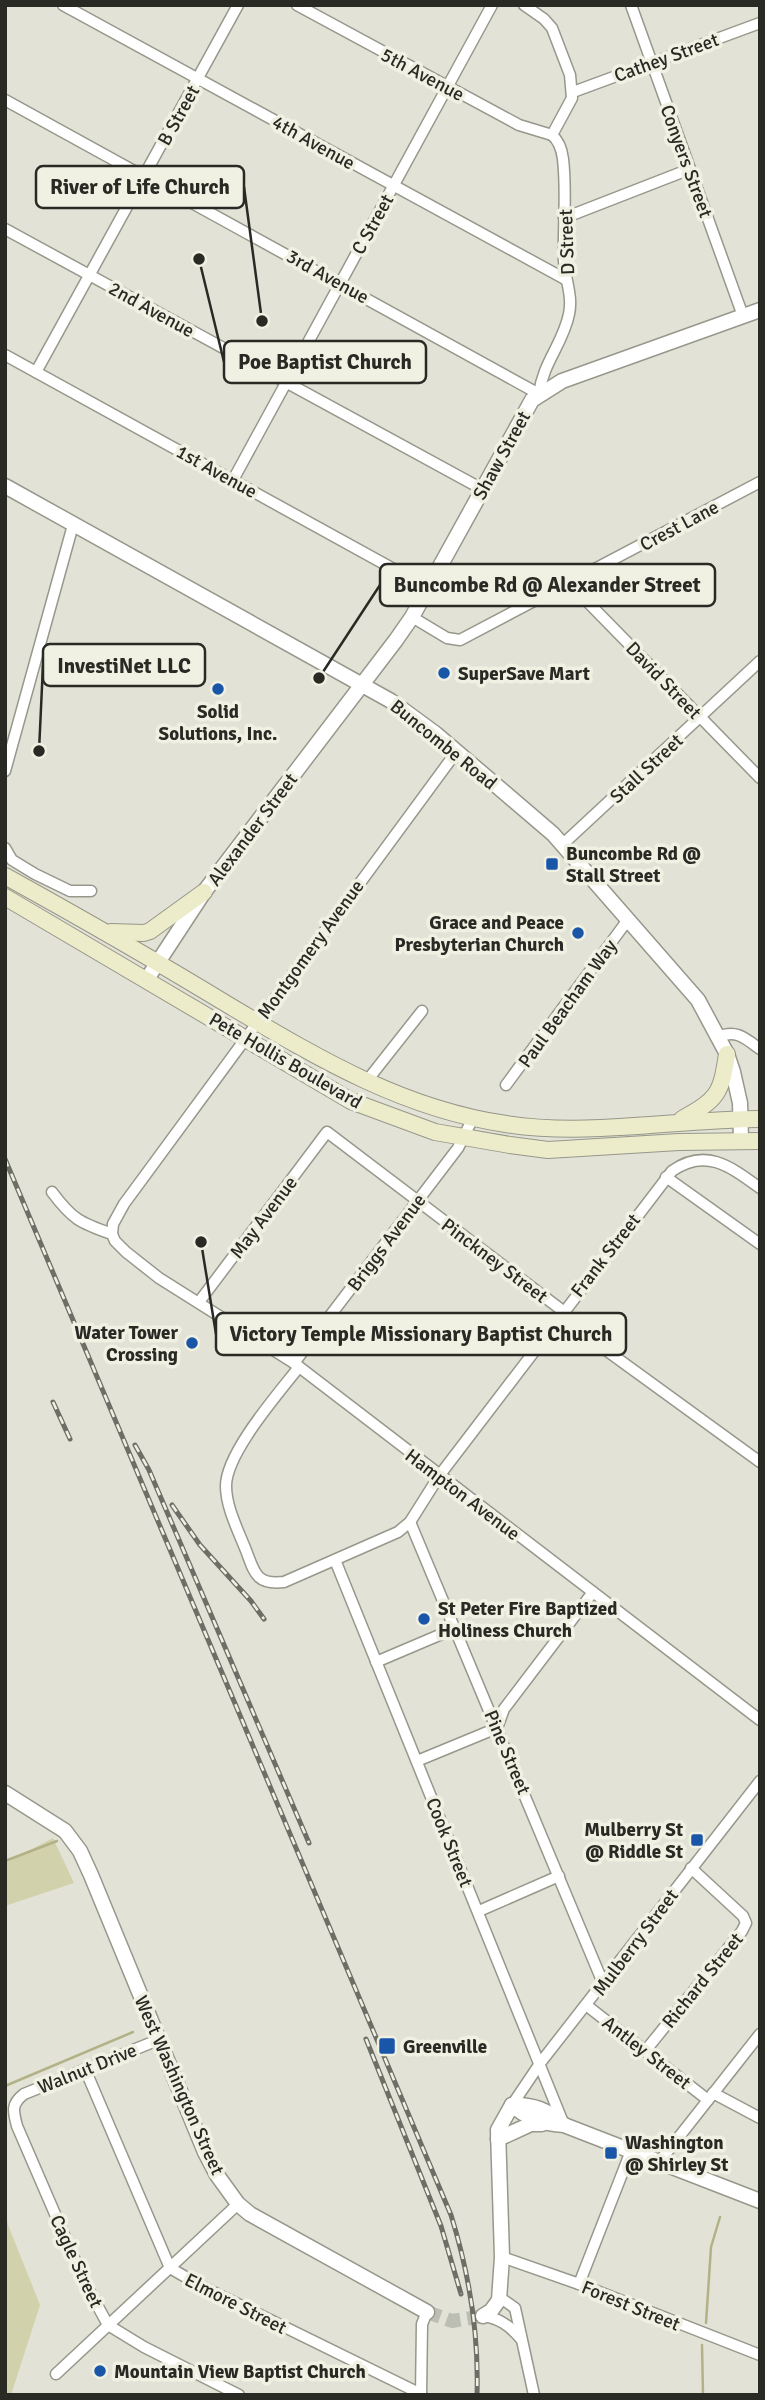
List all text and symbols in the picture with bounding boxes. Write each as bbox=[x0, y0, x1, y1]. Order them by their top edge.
street label: Cathey Street bbox=[611, 28, 722, 88]
street label: 5th Avenue bbox=[377, 43, 468, 107]
street label: B Street bbox=[153, 81, 205, 150]
street label: Conyers Street bbox=[655, 102, 718, 221]
street label: 4th Avenue bbox=[268, 110, 359, 175]
callout: River of Life Church bbox=[36, 166, 244, 208]
text: River of Life Church bbox=[50, 174, 230, 200]
street label: C Street bbox=[347, 190, 399, 259]
street label: D Street bbox=[554, 208, 580, 275]
street label: 3rd Avenue bbox=[282, 244, 373, 309]
street label: 2nd Avenue bbox=[104, 277, 199, 343]
callout: Poe Baptist Church bbox=[224, 341, 426, 383]
text: Poe Baptist Church bbox=[238, 349, 412, 375]
street label: Shaw Street bbox=[468, 407, 536, 504]
street label: 1st Avenue bbox=[172, 440, 261, 504]
street label: Crest Lane bbox=[636, 495, 723, 557]
callout: Buncombe Rd @ Alexander Street bbox=[380, 564, 715, 606]
text: Buncombe Rd @ Alexander Street bbox=[393, 572, 701, 598]
street label: David Street bbox=[620, 637, 706, 725]
callout: InvestiNet LLC bbox=[43, 644, 205, 686]
text: InvestiNet LLC bbox=[57, 653, 191, 679]
place label: SuperSave Mart bbox=[458, 662, 590, 686]
marker: SuperSave Mart bbox=[436, 665, 452, 681]
marker: Solid Solutions, Inc. bbox=[210, 681, 226, 697]
street label: Buncombe Road bbox=[385, 694, 502, 795]
place label: Solid Solutions, Inc. bbox=[159, 700, 277, 746]
street label: Stall Street bbox=[605, 729, 689, 809]
street label: Alexander Street bbox=[203, 768, 303, 891]
place label: Buncombe Rd @ Stall Street bbox=[566, 842, 701, 888]
marker: Buncombe Rd @ Stall Street bbox=[544, 856, 560, 872]
street label: Montgomery Avenue bbox=[252, 875, 370, 1024]
place label: Grace and Peace Presbyterian Church bbox=[395, 911, 564, 957]
marker: Grace and Peace Presbyterian Church bbox=[570, 925, 586, 941]
street label: Paul Beacham Way bbox=[513, 935, 622, 1072]
street label: Pete Hollis Boulevard bbox=[205, 1007, 366, 1114]
street label: May Avenue bbox=[225, 1172, 303, 1264]
street label: Briggs Avenue bbox=[342, 1189, 431, 1296]
street label: Frank Street bbox=[566, 1209, 646, 1302]
street label: Pinckney Street bbox=[436, 1213, 553, 1309]
callout: Victory Temple Missionary Baptist Church bbox=[216, 1313, 626, 1355]
place label: Water Tower Crossing bbox=[75, 1321, 178, 1367]
text: Victory Temple Missionary Baptist Church bbox=[230, 1321, 612, 1347]
marker: Water Tower Crossing bbox=[184, 1335, 200, 1351]
street label: Hampton Avenue bbox=[400, 1444, 525, 1546]
place label: St Peter Fire Baptized Holiness Church bbox=[438, 1597, 617, 1643]
marker: St Peter Fire Baptized Holiness Church bbox=[416, 1611, 432, 1627]
street label: Pine Street bbox=[479, 1707, 536, 1799]
street label: Cook Street bbox=[420, 1794, 478, 1891]
place label: Mulberry St @ Riddle St bbox=[584, 1818, 683, 1864]
marker: Mulberry St @ Riddle St bbox=[689, 1832, 705, 1848]
street label: Mulberry Street bbox=[588, 1884, 684, 2001]
street label: Richard Street bbox=[657, 1928, 749, 2033]
street label: West Washington Street bbox=[129, 1992, 230, 2179]
street label: Antley Street bbox=[597, 2011, 696, 2095]
place label: Greenville bbox=[403, 2035, 487, 2059]
marker: Greenville bbox=[377, 2036, 397, 2056]
street label: Walnut Drive bbox=[34, 2038, 140, 2100]
place label: Washington @ Shirley St bbox=[625, 2131, 728, 2177]
marker: Washington @ Shirley St bbox=[603, 2145, 619, 2161]
street label: Cagle Street bbox=[44, 2211, 108, 2312]
street label: Elmore Street bbox=[181, 2268, 291, 2340]
street label: Forest Street bbox=[578, 2275, 684, 2337]
place label: Mountain View Baptist Church bbox=[114, 2360, 366, 2384]
marker: Mountain View Baptist Church bbox=[92, 2363, 108, 2379]

